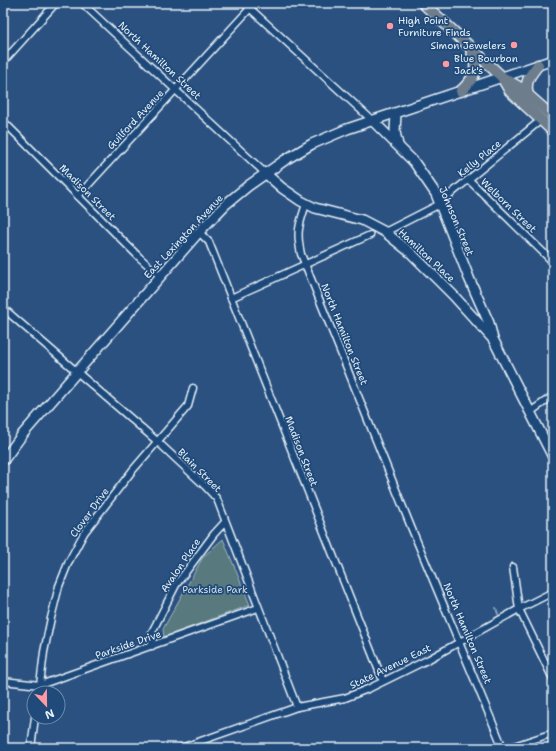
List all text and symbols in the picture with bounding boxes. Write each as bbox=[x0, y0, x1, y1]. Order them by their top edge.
place label: High Point Furniture Finds bbox=[398, 14, 471, 39]
street label: North Hamilton Street bbox=[116, 19, 204, 102]
marker: High Point Furniture Finds bbox=[385, 21, 395, 31]
place label: Simon Jewelers bbox=[430, 39, 506, 52]
marker: Simon Jewelers bbox=[509, 40, 519, 50]
place label: Blue Bourbon Jack's bbox=[454, 52, 518, 77]
marker: Blue Bourbon Jack's bbox=[441, 59, 451, 69]
street label: Guilford Avenue bbox=[104, 86, 167, 152]
street label: Kelly Place bbox=[455, 137, 504, 180]
street label: Madison Street bbox=[57, 161, 119, 223]
street label: Welborn Street bbox=[478, 175, 539, 235]
street label: Johnson Street bbox=[436, 185, 477, 258]
street label: East Lexington Avenue bbox=[141, 191, 226, 281]
street label: Hamilton Place bbox=[396, 226, 458, 285]
street label: North Hamilton Street bbox=[318, 282, 371, 387]
street label: Madison Street bbox=[282, 414, 321, 488]
street label: Blain Street bbox=[175, 446, 224, 495]
street label: Clover Drive bbox=[67, 485, 112, 540]
street label: Avalon Place bbox=[158, 536, 203, 595]
street label: North Hamilton Street bbox=[440, 581, 495, 686]
park label: Parkside Park bbox=[182, 583, 248, 596]
street label: Parkside Drive bbox=[94, 627, 163, 662]
street label: State Avenue East bbox=[347, 641, 433, 692]
north arrow bbox=[26, 685, 66, 725]
text: N bbox=[42, 705, 56, 723]

